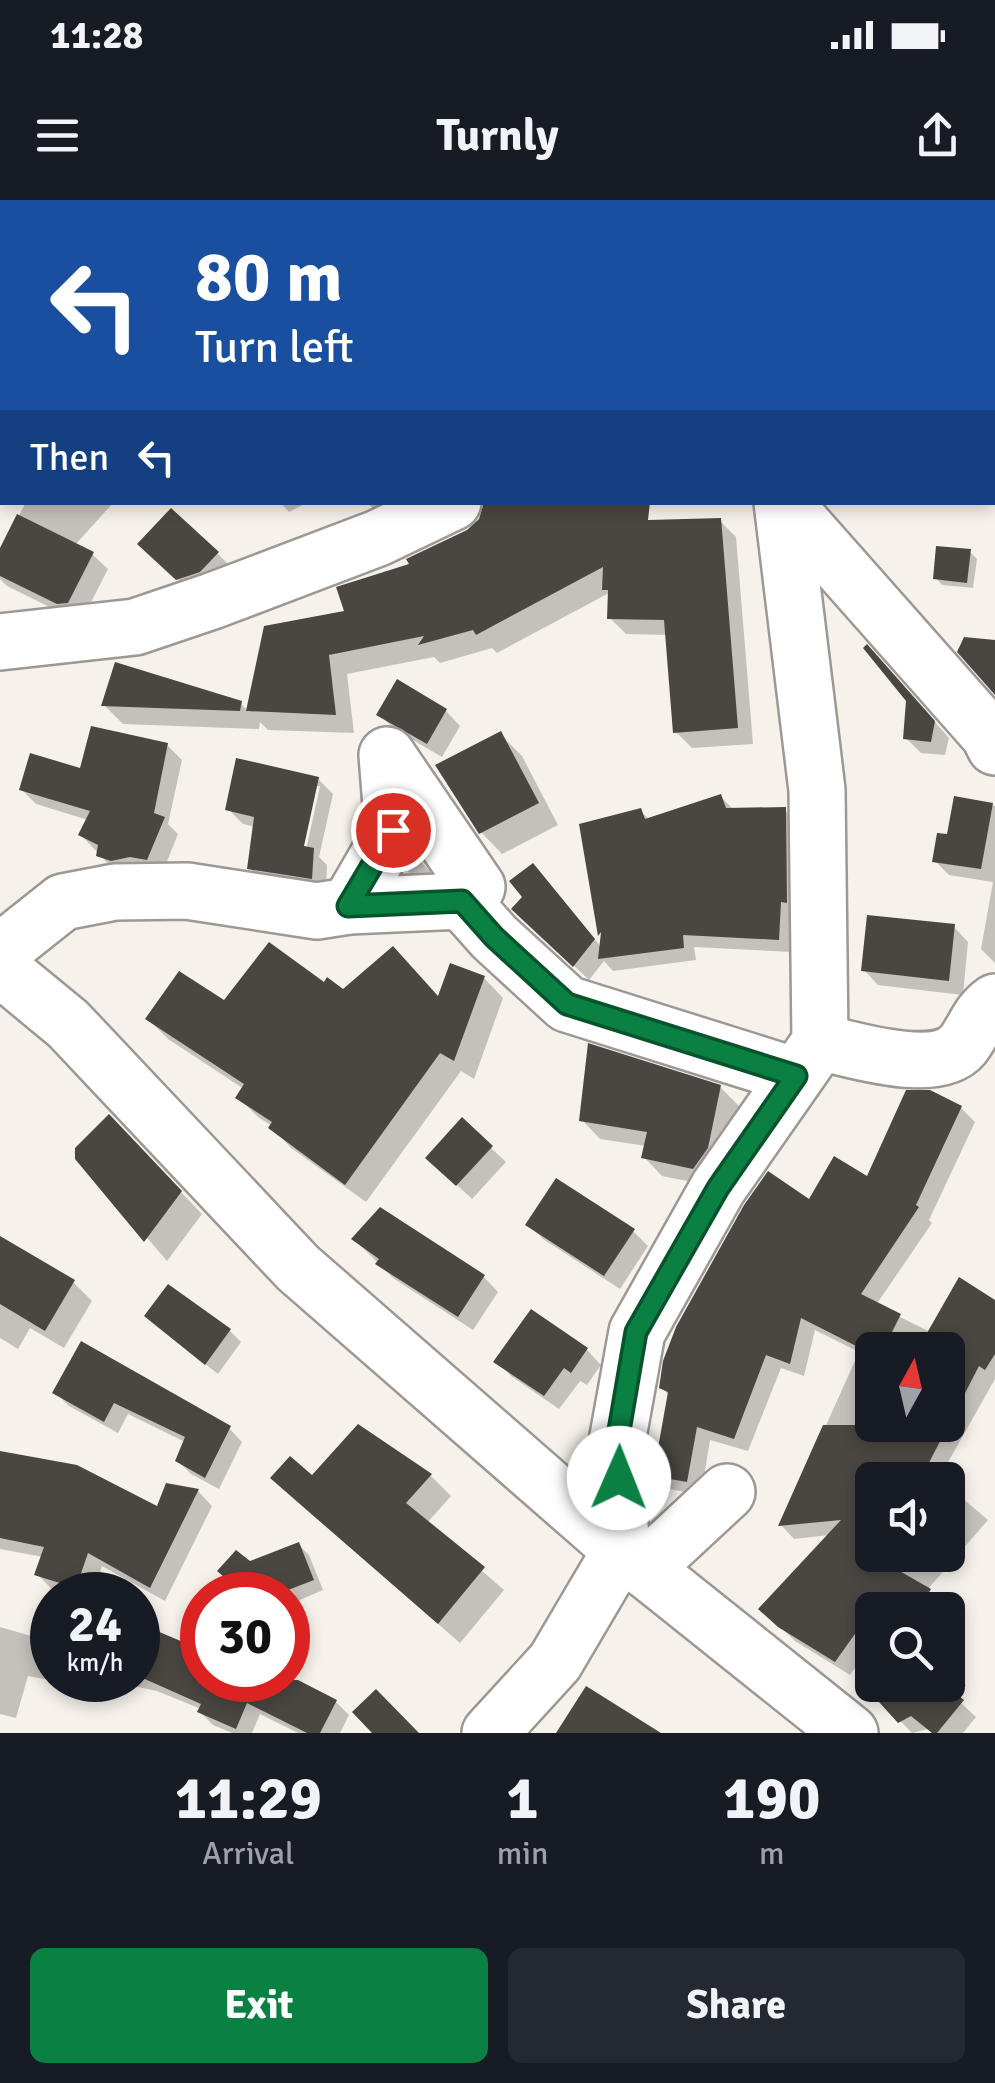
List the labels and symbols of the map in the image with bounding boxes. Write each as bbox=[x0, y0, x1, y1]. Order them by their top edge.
pin bbox=[351, 788, 436, 873]
north arrow bbox=[855, 1332, 965, 1442]
position arrow bbox=[567, 1426, 671, 1530]
speed limit sign: 30 bbox=[180, 1572, 310, 1702]

